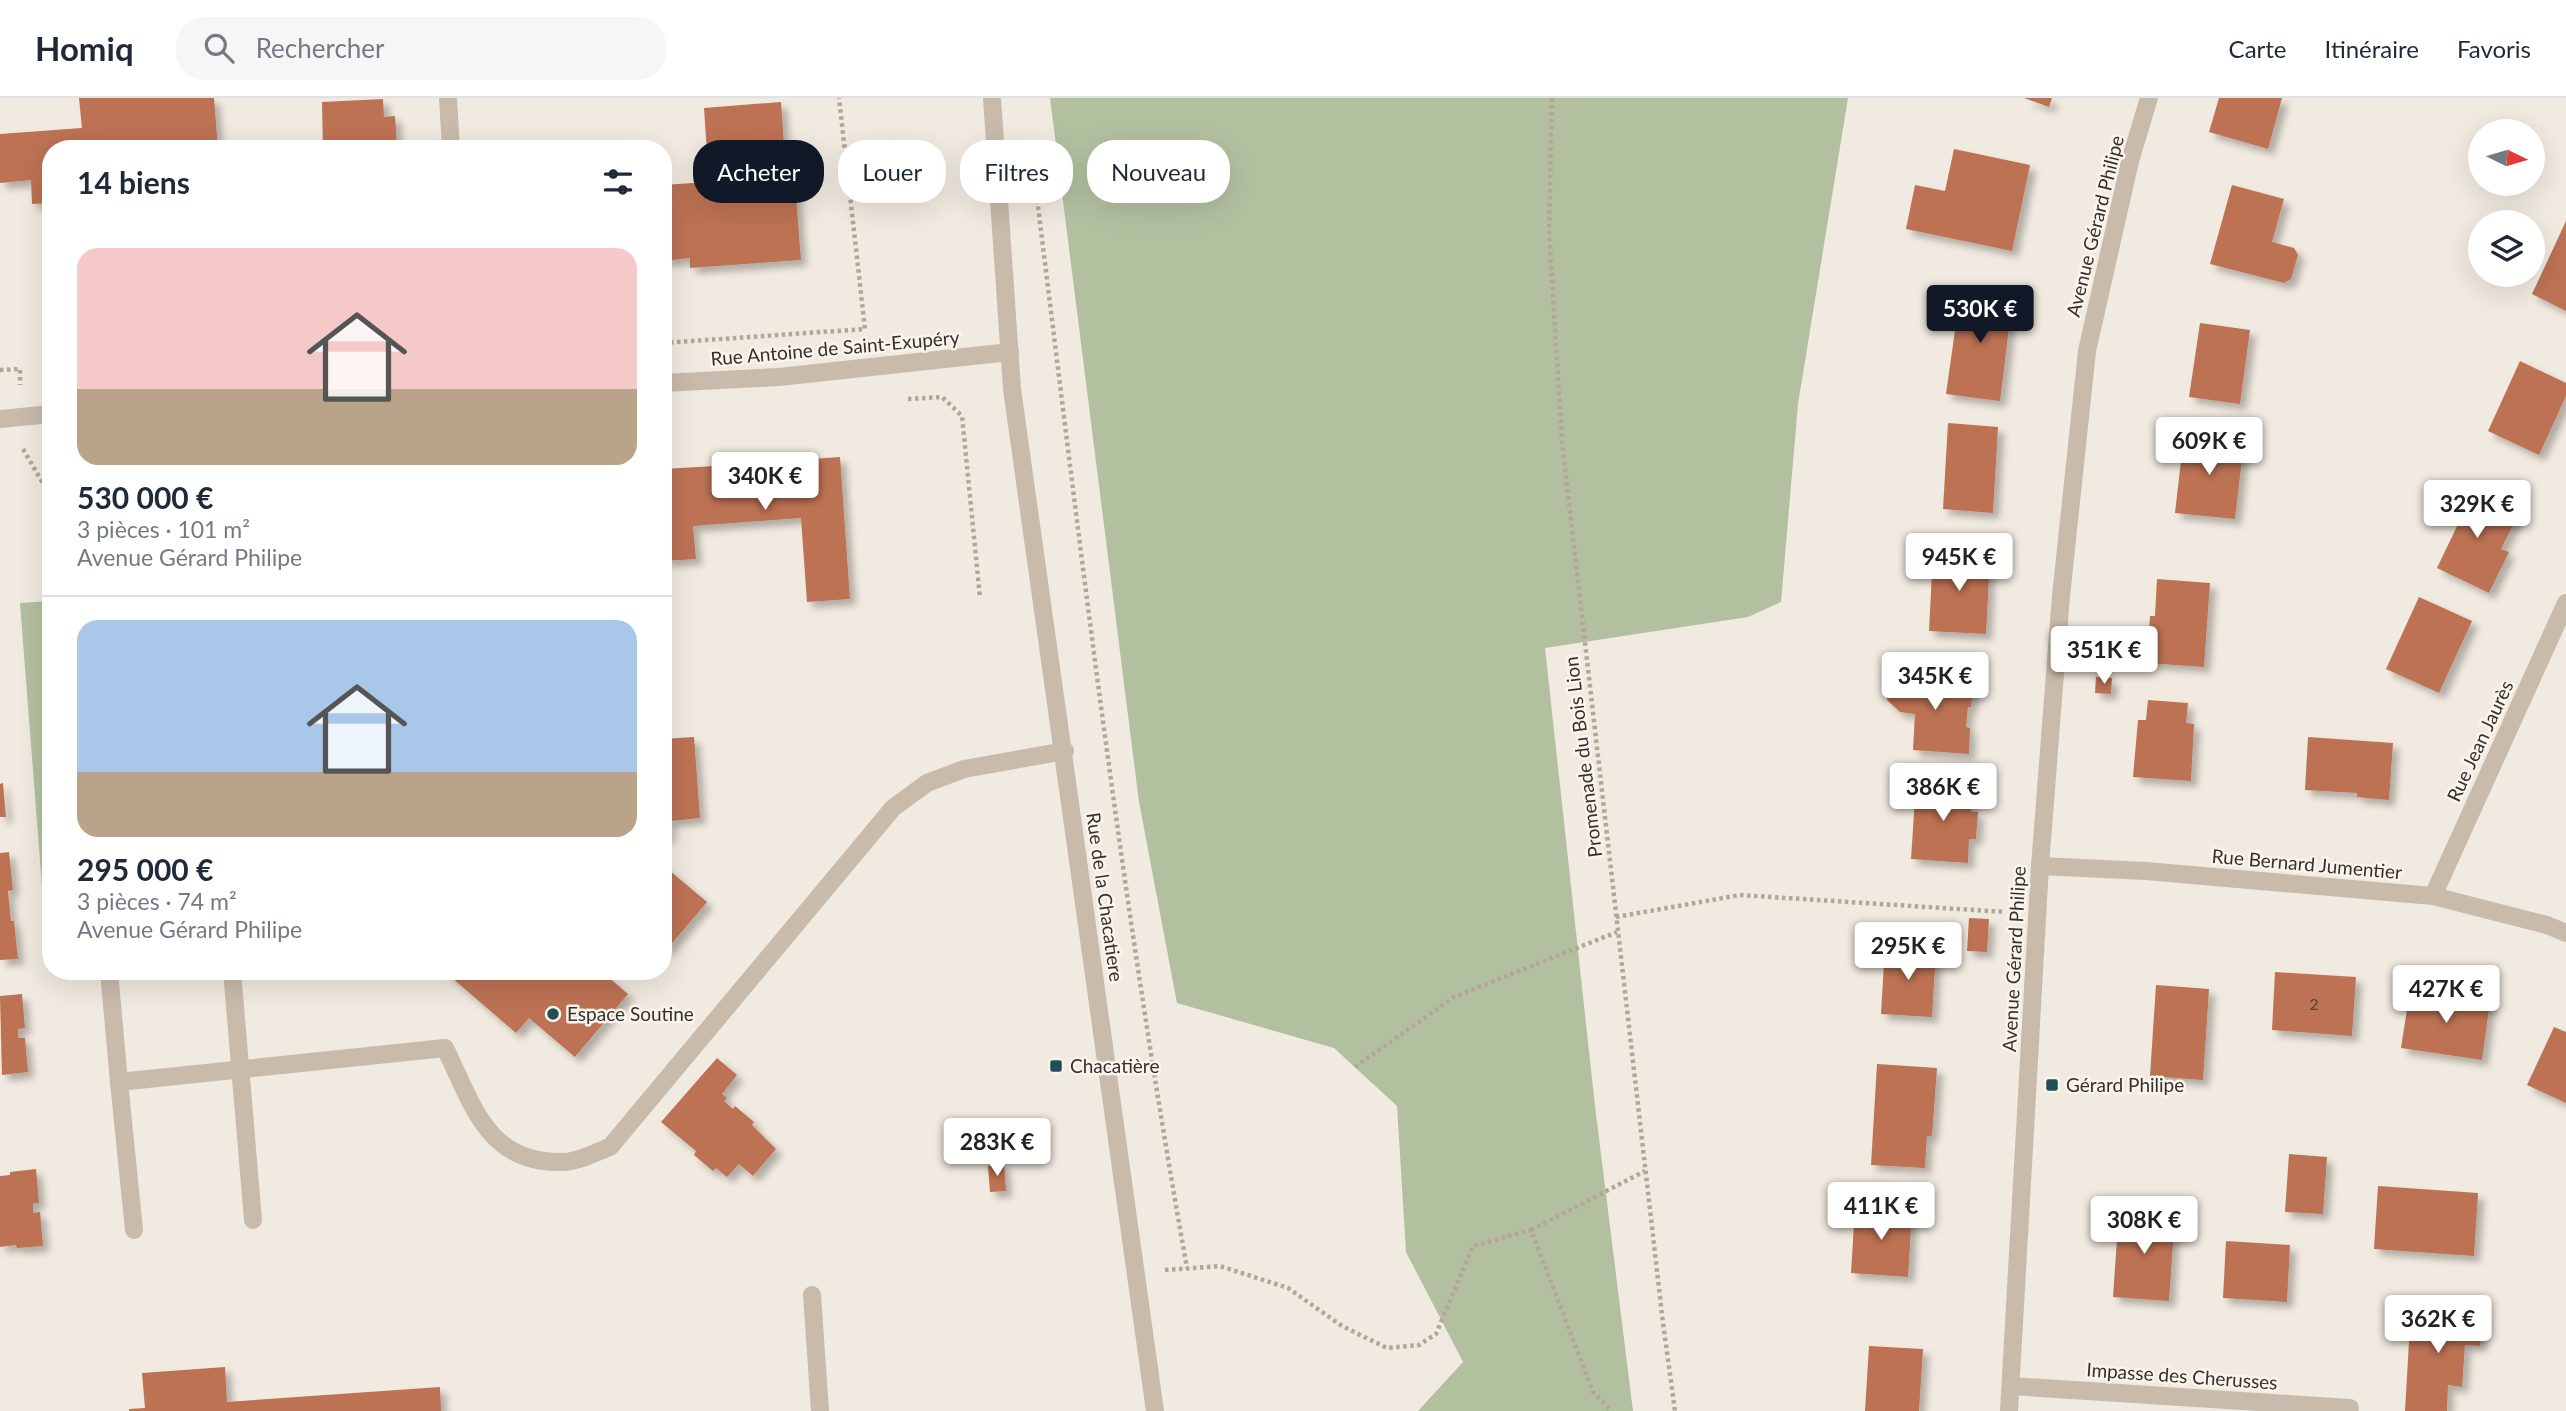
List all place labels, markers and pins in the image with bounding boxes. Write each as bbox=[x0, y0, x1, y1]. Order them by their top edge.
pin: 530K € bbox=[1923, 286, 2037, 345]
pin: 609K € bbox=[2152, 418, 2266, 477]
pin: 340K € bbox=[708, 452, 822, 512]
pin: 329K € bbox=[2420, 480, 2534, 540]
pin: 945K € bbox=[1902, 533, 2016, 593]
pin: 351K € bbox=[2047, 626, 2161, 686]
pin: 345K € bbox=[1878, 652, 1992, 712]
pin: 386K € bbox=[1886, 764, 2000, 823]
pin: 295K € bbox=[1851, 922, 1965, 982]
pin: 427K € bbox=[2389, 965, 2503, 1025]
place label: Espace Soutine bbox=[567, 1002, 694, 1025]
marker: Espace Soutine bbox=[545, 1006, 561, 1022]
place label: Chacatière bbox=[1070, 1054, 1159, 1077]
marker: Chacatière bbox=[1048, 1058, 1064, 1074]
place label: Gérard Philipe bbox=[2066, 1073, 2184, 1096]
marker: Gérard Philipe bbox=[2044, 1077, 2060, 1093]
pin: 283K € bbox=[940, 1118, 1054, 1178]
pin: 411K € bbox=[1824, 1182, 1938, 1242]
pin: 308K € bbox=[2087, 1196, 2201, 1256]
pin: 362K € bbox=[2381, 1296, 2495, 1355]

